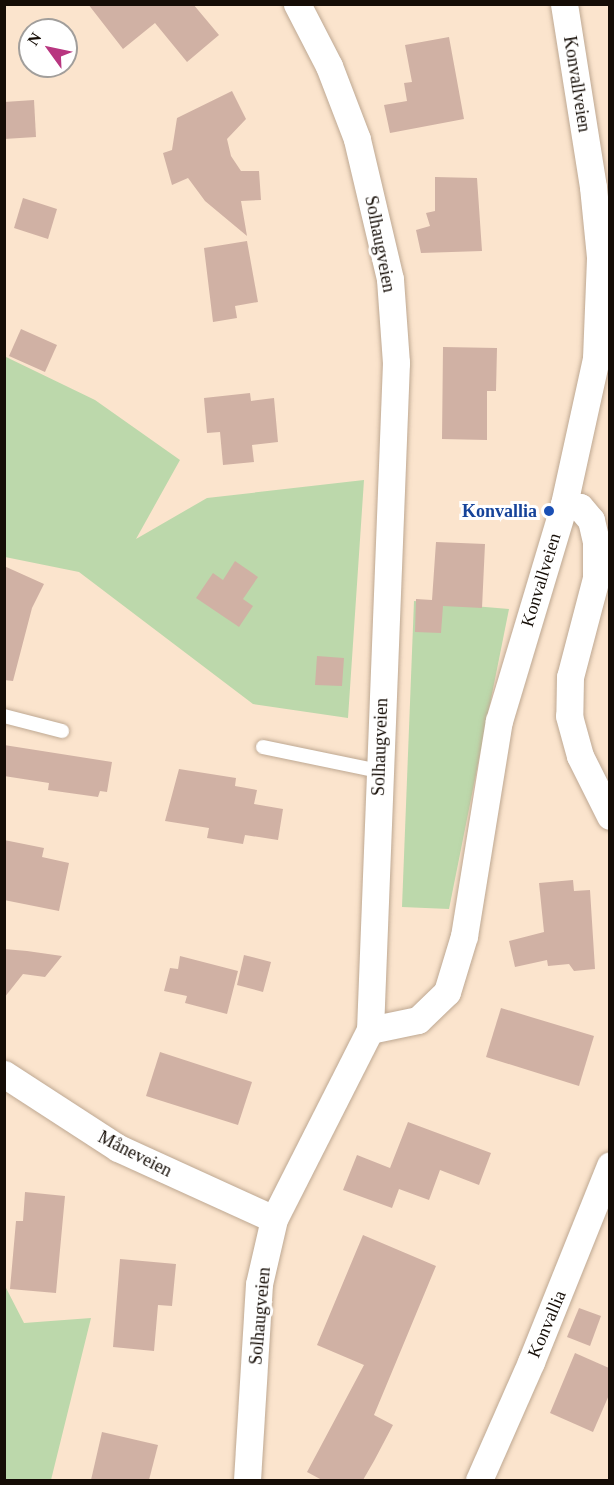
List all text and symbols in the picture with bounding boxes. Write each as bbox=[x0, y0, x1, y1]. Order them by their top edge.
north arrow bbox=[18, 18, 78, 78]
text: N bbox=[24, 30, 44, 48]
street label: Konvallveien bbox=[559, 34, 595, 134]
street label: Solhaugveien bbox=[360, 194, 400, 294]
place label: Konvallia bbox=[462, 500, 537, 522]
marker: Konvallia bbox=[542, 504, 556, 518]
street label: Konvallveien bbox=[516, 530, 566, 630]
street label: Solhaugveien bbox=[367, 698, 393, 796]
street label: Måneveien bbox=[94, 1126, 176, 1182]
street label: Solhaugveien bbox=[245, 1266, 275, 1366]
street label: Konvallia bbox=[523, 1287, 571, 1361]

